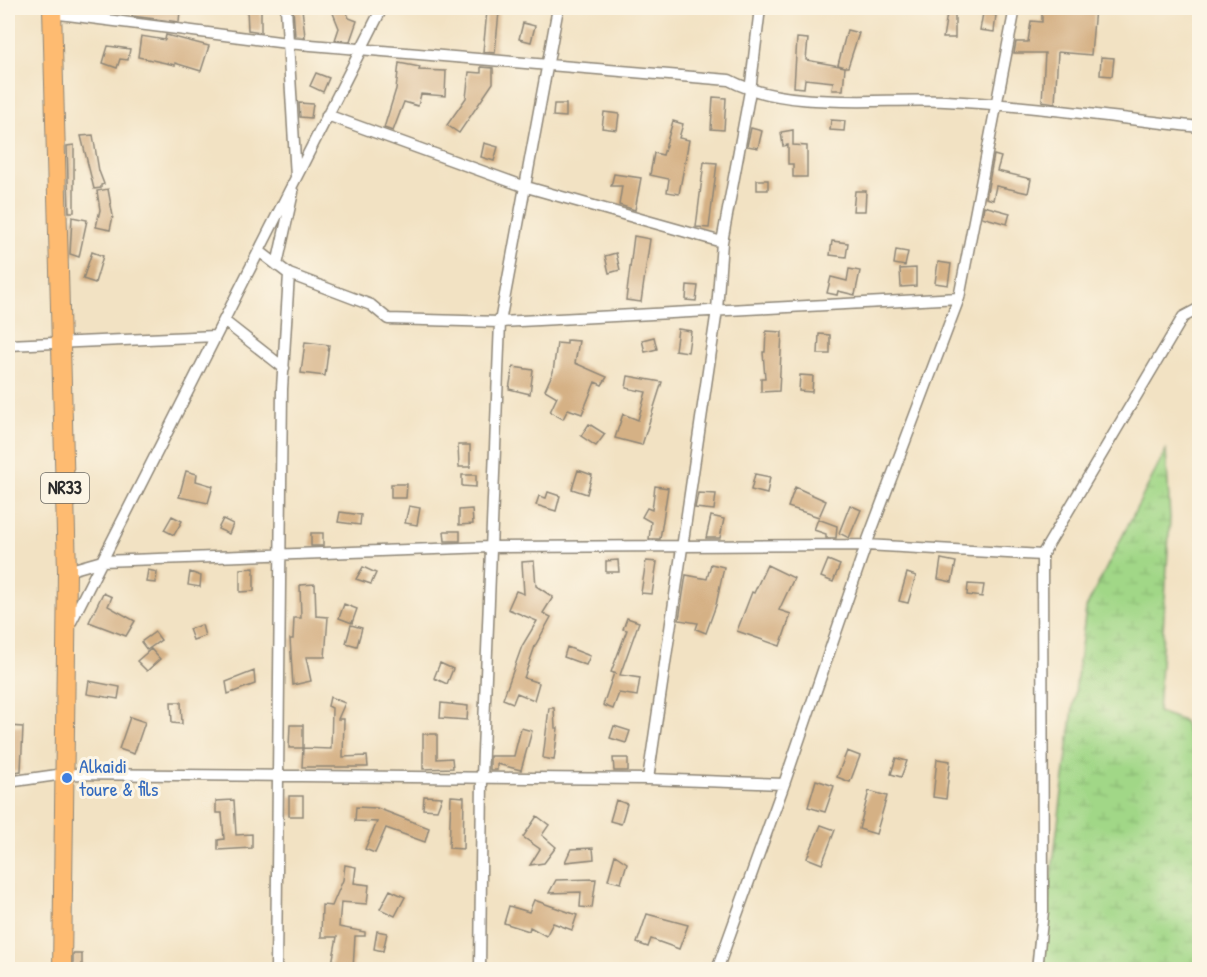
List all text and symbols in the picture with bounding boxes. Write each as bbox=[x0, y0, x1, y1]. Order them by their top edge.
road number: NR33 bbox=[41, 473, 89, 503]
place label: Alkaidi toure & fils bbox=[79, 752, 159, 802]
marker: Alkaidi toure & fils bbox=[60, 771, 74, 785]

